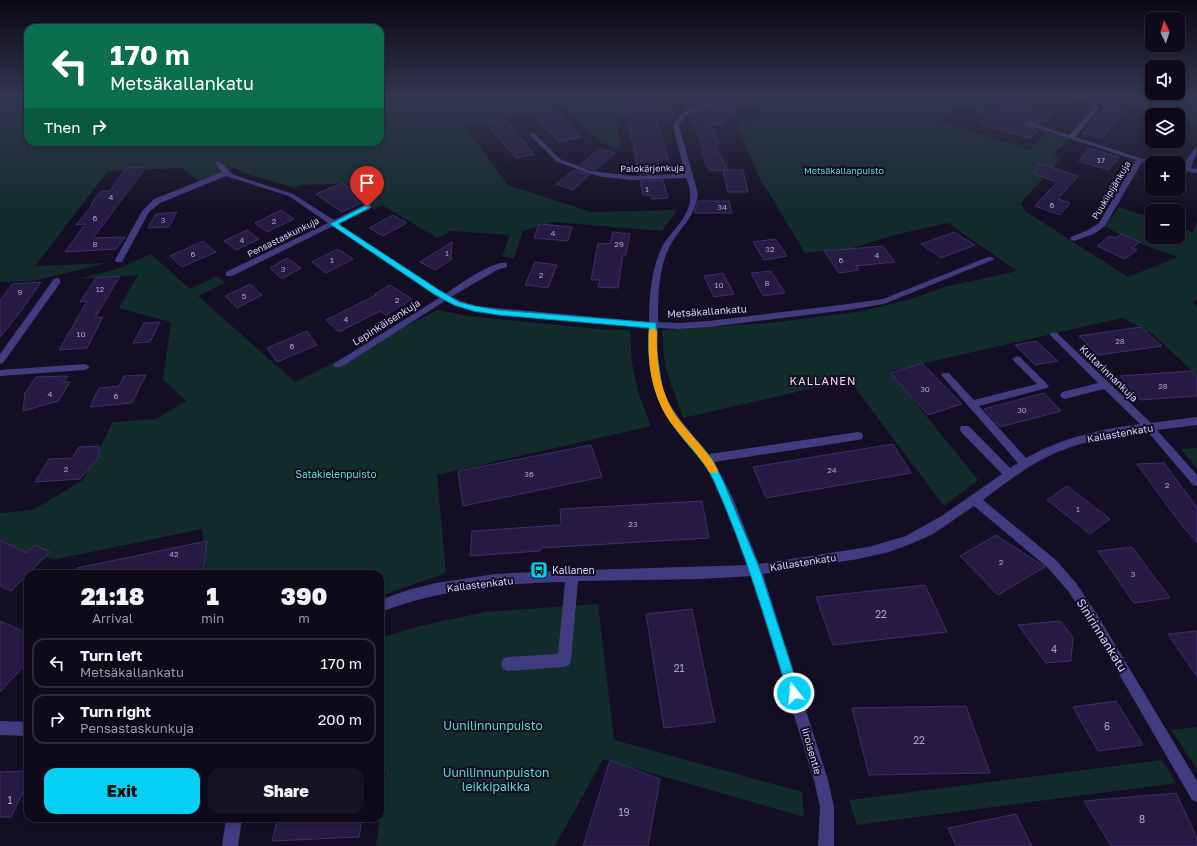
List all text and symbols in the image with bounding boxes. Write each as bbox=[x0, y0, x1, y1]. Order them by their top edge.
north arrow bbox=[1145, 12, 1185, 52]
map controls bbox=[1145, 12, 1185, 244]
text: 170 m bbox=[110, 38, 189, 71]
icon: left bbox=[44, 40, 96, 92]
button: sound bbox=[1145, 60, 1185, 100]
text: Metsäkallankatu bbox=[110, 72, 254, 94]
button: layers bbox=[1145, 108, 1185, 148]
icon: right bbox=[88, 116, 110, 138]
text: Then bbox=[44, 118, 80, 136]
house number: 17 bbox=[1097, 155, 1105, 165]
button: + bbox=[1145, 156, 1185, 196]
street label: Puukiipijänkuja bbox=[1089, 159, 1133, 221]
street label: Palokärjenkuja bbox=[620, 162, 684, 174]
park label: Metsäkallanpuisto bbox=[804, 165, 884, 176]
pin bbox=[350, 166, 384, 207]
icon: arrive bbox=[356, 172, 378, 194]
house number: 1 bbox=[645, 184, 649, 194]
house number: 4 bbox=[109, 192, 114, 202]
house number: 6 bbox=[1050, 200, 1055, 210]
house number: 34 bbox=[717, 202, 727, 212]
button: − bbox=[1145, 204, 1185, 244]
house number: 6 bbox=[93, 213, 98, 223]
house number: 3 bbox=[161, 215, 166, 225]
street label: Pensastaskunkuja bbox=[245, 215, 321, 259]
house number: 2 bbox=[272, 216, 277, 226]
house number: 4 bbox=[551, 228, 556, 238]
house number: 4 bbox=[240, 235, 245, 245]
house number: 8 bbox=[93, 239, 98, 249]
house number: 29 bbox=[614, 239, 624, 249]
house number: 32 bbox=[765, 244, 775, 254]
house number: 1 bbox=[445, 248, 449, 258]
house number: 6 bbox=[191, 249, 196, 259]
house number: 4 bbox=[875, 250, 880, 260]
house number: 1 bbox=[330, 255, 334, 265]
house number: 6 bbox=[839, 255, 844, 265]
house number: 3 bbox=[281, 264, 286, 274]
house number: 2 bbox=[539, 270, 544, 280]
house number: 8 bbox=[765, 278, 770, 288]
house number: 10 bbox=[715, 280, 723, 290]
house number: 12 bbox=[96, 284, 105, 294]
house number: 9 bbox=[18, 287, 23, 297]
house number: 5 bbox=[242, 291, 247, 301]
house number: 2 bbox=[395, 295, 400, 305]
street label: Lepinkäisenkuja bbox=[350, 296, 422, 348]
street label: Metsäkallankatu bbox=[667, 302, 747, 320]
house number: 4 bbox=[344, 314, 349, 324]
house number: 10 bbox=[77, 329, 85, 339]
house number: 28 bbox=[1115, 336, 1125, 346]
house number: 6 bbox=[290, 341, 295, 351]
street label: Kultarinnankuja bbox=[1077, 342, 1141, 404]
district label: KALLANEN bbox=[790, 374, 856, 387]
house number: 28 bbox=[1158, 381, 1168, 391]
house number: 30 bbox=[920, 384, 930, 394]
house number: 4 bbox=[48, 389, 53, 399]
house number: 6 bbox=[114, 391, 119, 401]
house number: 30 bbox=[1017, 405, 1027, 415]
street label: Kallastenkatu bbox=[1086, 421, 1154, 445]
house number: 2 bbox=[64, 464, 69, 474]
house number: 24 bbox=[827, 465, 837, 475]
park label: Satakielenpuisto bbox=[296, 468, 376, 480]
house number: 36 bbox=[524, 469, 534, 479]
house number: 2 bbox=[1165, 480, 1170, 490]
house number: 1 bbox=[1076, 504, 1080, 514]
house number: 23 bbox=[628, 519, 638, 529]
house number: 42 bbox=[169, 549, 179, 559]
street label: Kallastenkatu bbox=[769, 551, 837, 573]
house number: 2 bbox=[999, 557, 1004, 567]
bus stop icon: Kallanen bbox=[529, 560, 549, 580]
place label: Kallanen bbox=[552, 564, 595, 576]
house number: 3 bbox=[1131, 569, 1136, 579]
street label: Kallastenkatu bbox=[446, 574, 514, 594]
text: 21:18 bbox=[81, 581, 145, 610]
text: 1 bbox=[206, 581, 219, 610]
text: 390 bbox=[281, 581, 327, 610]
street label: Sinirinnankatu bbox=[1073, 596, 1131, 674]
house number: 22 bbox=[875, 608, 887, 620]
text: Arrival bbox=[92, 610, 133, 626]
text: min bbox=[201, 610, 224, 626]
text: m bbox=[298, 610, 310, 626]
house number: 4 bbox=[1051, 643, 1057, 655]
text: Turn left bbox=[80, 646, 142, 664]
icon: left bbox=[46, 652, 68, 674]
text: 170 m bbox=[320, 654, 362, 672]
house number: 21 bbox=[674, 662, 684, 674]
text: Metsäkallankatu bbox=[80, 664, 184, 680]
position arrow bbox=[773, 672, 815, 714]
text: Turn right bbox=[80, 702, 151, 720]
icon: right bbox=[46, 708, 68, 730]
text: 200 m bbox=[318, 710, 362, 728]
park label: Uunilinnunpuisto bbox=[443, 718, 543, 733]
text: Pensastaskunkuja bbox=[80, 720, 194, 736]
house number: 6 bbox=[1104, 720, 1110, 732]
street label: Iiroisentie bbox=[800, 726, 824, 776]
house number: 22 bbox=[913, 734, 925, 746]
park label: Uunilinnunpuiston leikkipaikka bbox=[443, 765, 549, 794]
button: Exit bbox=[44, 768, 200, 814]
button: Share bbox=[208, 768, 364, 814]
house number: 1 bbox=[8, 794, 13, 806]
house number: 19 bbox=[619, 806, 629, 818]
house number: 8 bbox=[1139, 813, 1145, 825]

